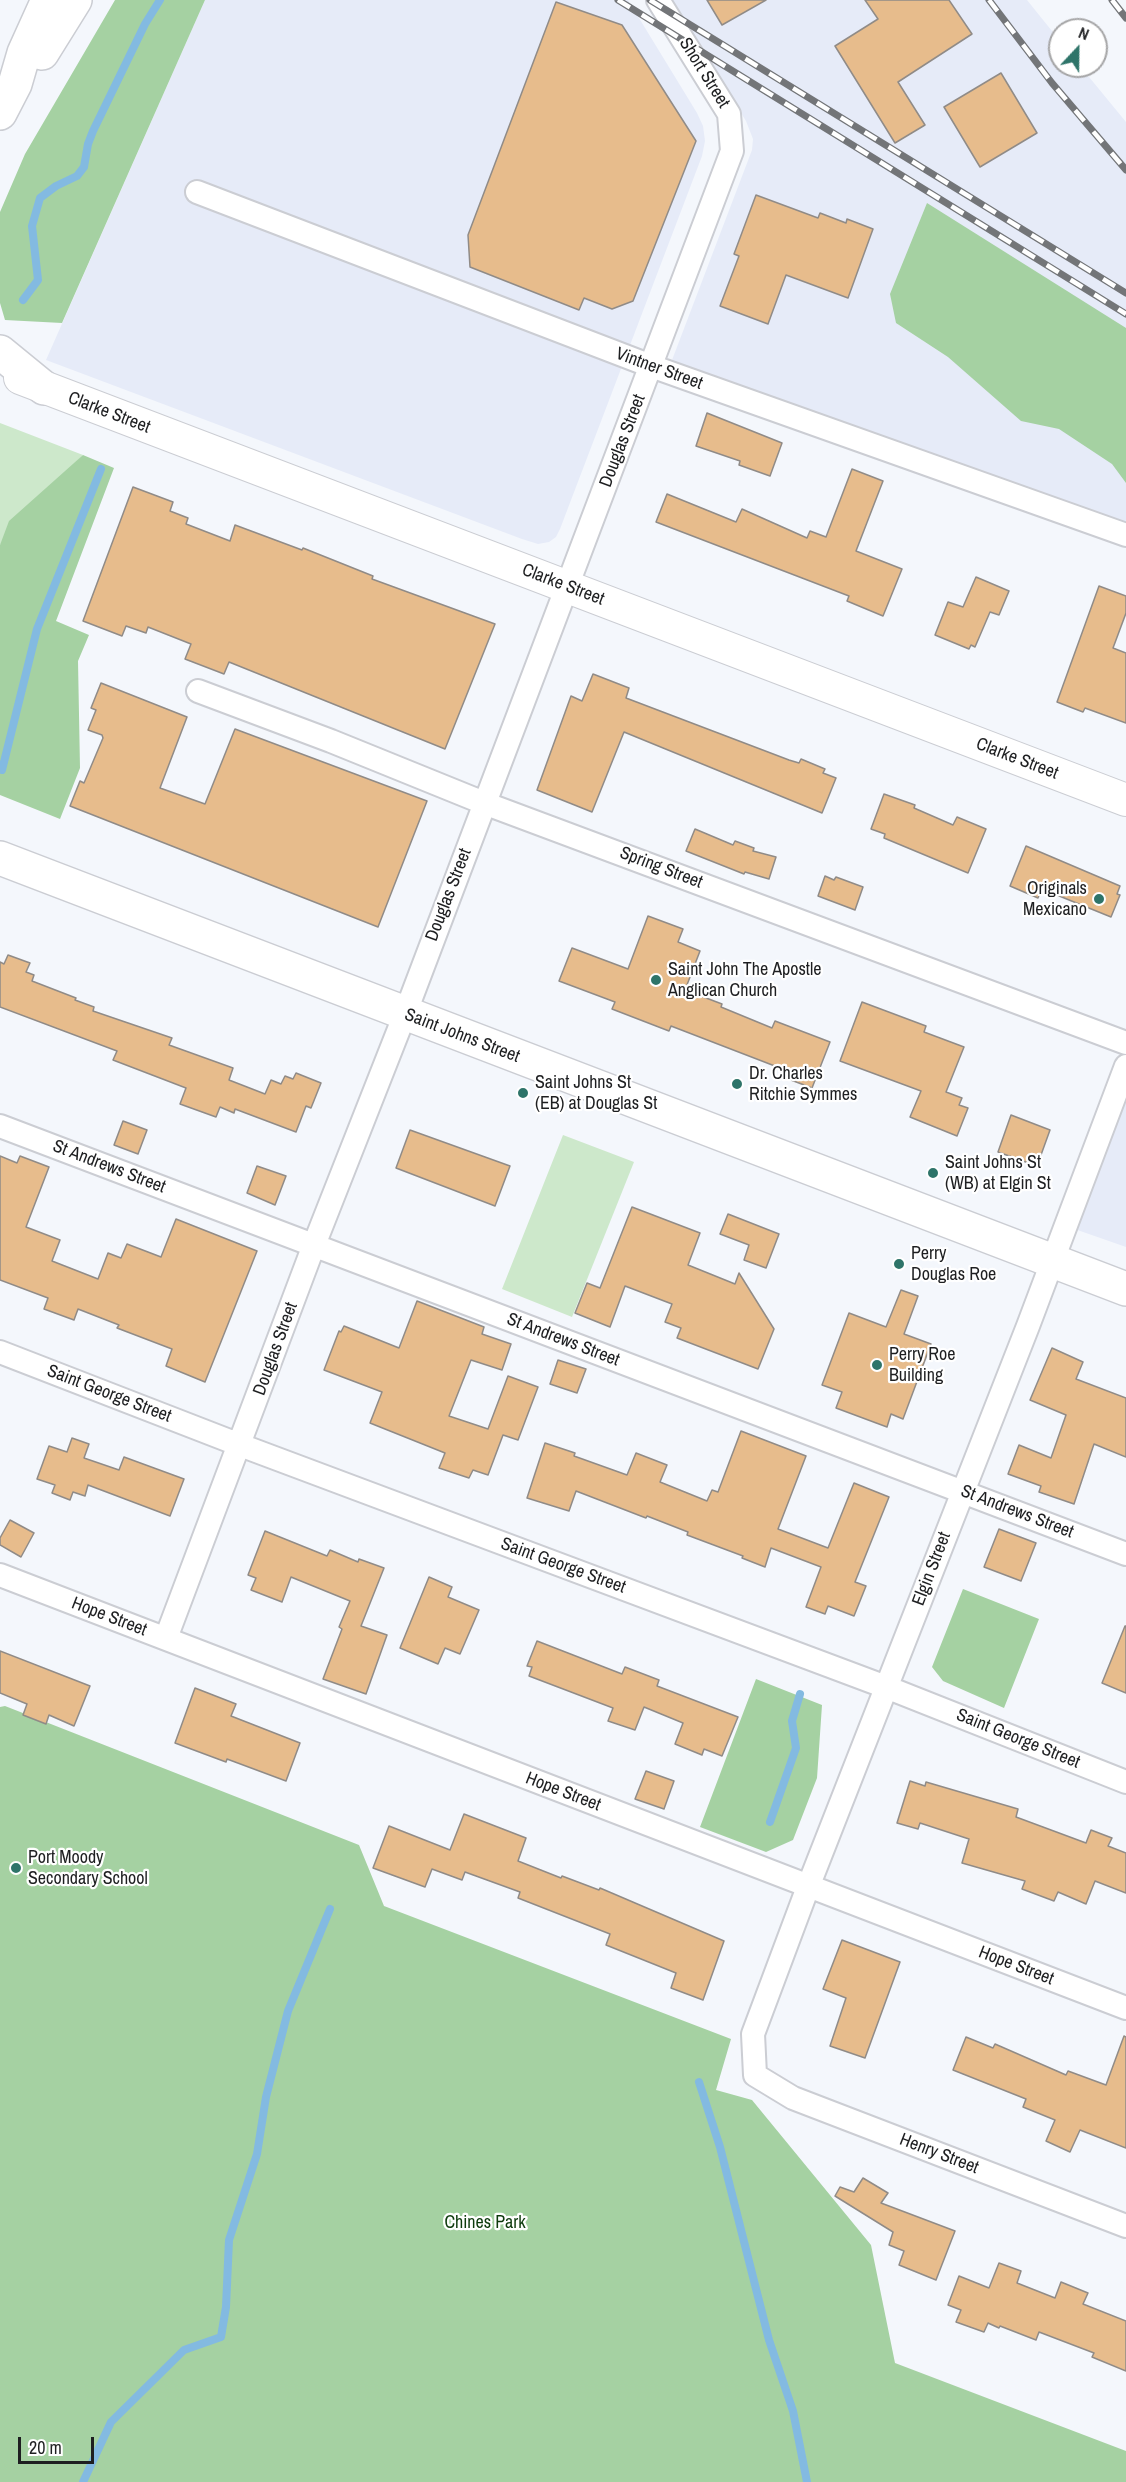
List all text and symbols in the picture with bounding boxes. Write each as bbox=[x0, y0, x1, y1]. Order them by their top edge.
north arrow bbox=[1048, 18, 1108, 78]
text: N bbox=[1075, 21, 1093, 45]
street label: Short Street bbox=[674, 34, 734, 112]
street label: Vintner Street bbox=[613, 343, 705, 395]
street label: Clarke Street bbox=[65, 387, 153, 439]
street label: Douglas Street bbox=[595, 392, 651, 490]
street label: Clarke Street bbox=[519, 559, 607, 611]
street label: Clarke Street bbox=[973, 733, 1061, 785]
street label: Spring Street bbox=[617, 842, 705, 894]
street label: Douglas Street bbox=[421, 846, 477, 944]
place label: Originals Mexicano bbox=[1023, 878, 1087, 920]
marker: Originals Mexicano bbox=[1092, 892, 1106, 906]
place label: Saint John The Apostle Anglican Church bbox=[668, 959, 821, 1002]
marker: Saint John The Apostle Anglican Church bbox=[649, 973, 663, 987]
street label: Saint Johns Street bbox=[401, 1004, 523, 1068]
place label: Dr. Charles Ritchie Symmes bbox=[749, 1063, 857, 1106]
place label: Saint Johns St (EB) at Douglas St bbox=[535, 1072, 657, 1114]
marker: Dr. Charles Ritchie Symmes bbox=[730, 1077, 744, 1091]
marker: Saint Johns St (EB) at Douglas St bbox=[516, 1086, 530, 1100]
street label: St Andrews Street bbox=[50, 1136, 168, 1198]
place label: Saint Johns St (WB) at Elgin St bbox=[945, 1152, 1051, 1194]
marker: Saint Johns St (WB) at Elgin St bbox=[926, 1166, 940, 1180]
place label: Perry Douglas Roe bbox=[911, 1243, 996, 1286]
marker: Perry Douglas Roe bbox=[892, 1257, 906, 1271]
street label: Douglas Street bbox=[249, 1299, 303, 1399]
street label: St Andrews Street bbox=[504, 1309, 622, 1371]
place label: Perry Roe Building bbox=[889, 1344, 955, 1386]
marker: Perry Roe Building bbox=[870, 1358, 884, 1372]
street label: Saint George Street bbox=[44, 1360, 174, 1428]
street label: St Andrews Street bbox=[958, 1481, 1076, 1543]
street label: Elgin Street bbox=[908, 1529, 956, 1609]
street label: Saint George Street bbox=[498, 1533, 628, 1599]
street label: Hope Street bbox=[68, 1593, 150, 1641]
street label: Saint George Street bbox=[953, 1704, 1083, 1774]
street label: Hope Street bbox=[522, 1768, 604, 1816]
place label: Port Moody Secondary School bbox=[28, 1847, 148, 1890]
marker: Port Moody Secondary School bbox=[9, 1861, 23, 1875]
street label: Hope Street bbox=[975, 1942, 1057, 1990]
street label: Henry Street bbox=[896, 2129, 982, 2179]
park label: Chines Park bbox=[444, 2212, 526, 2234]
scale bar bbox=[21, 2425, 98, 2463]
text: 20 m bbox=[29, 2435, 62, 2460]

